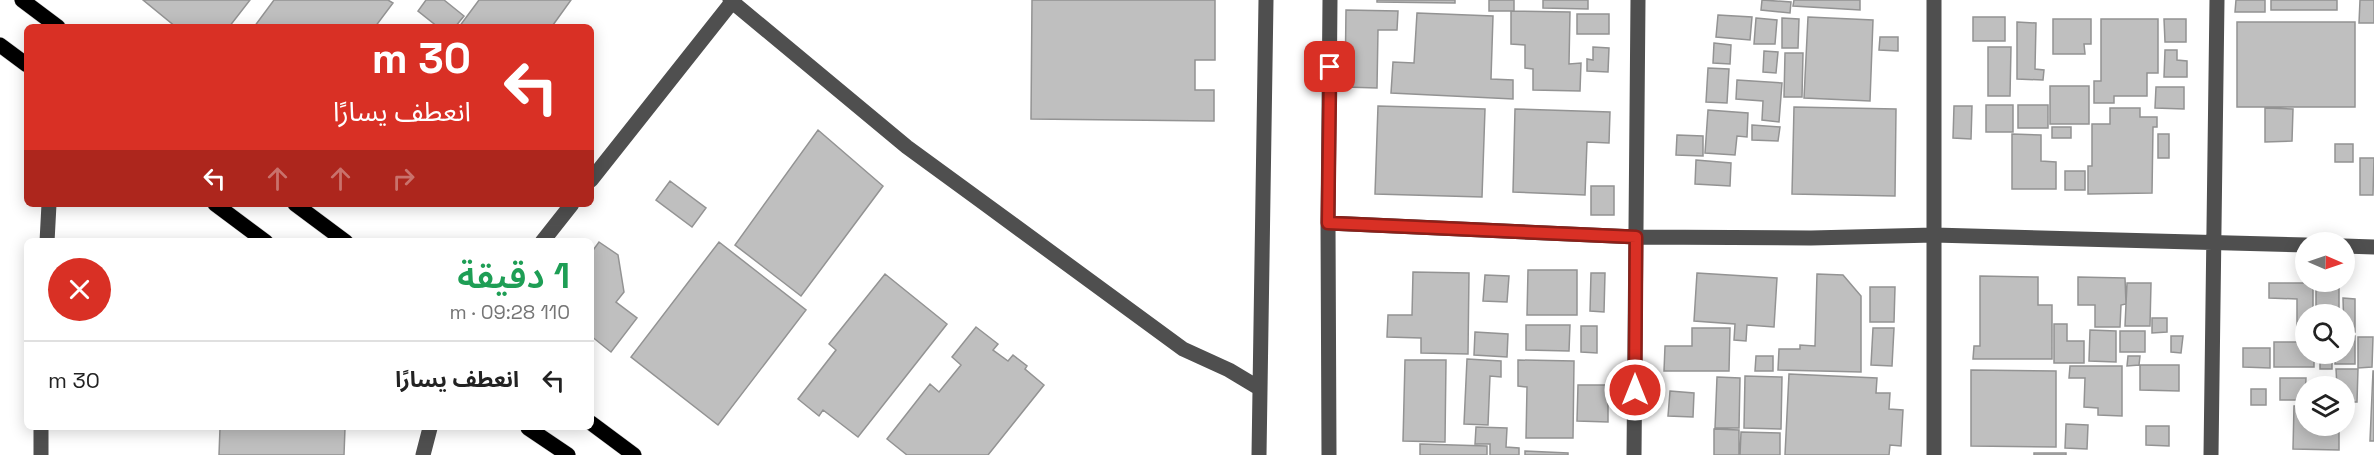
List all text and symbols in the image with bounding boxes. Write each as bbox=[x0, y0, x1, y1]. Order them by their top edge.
text: 30 m bbox=[372, 32, 471, 85]
pin bbox=[1304, 41, 1355, 92]
icon: left bbox=[492, 48, 570, 126]
icon: arrive bbox=[1313, 50, 1346, 83]
text: انعطف يسارًا bbox=[333, 94, 471, 129]
icon: left bbox=[198, 162, 231, 195]
icon: ahead bbox=[261, 162, 294, 195]
icon: ahead bbox=[324, 162, 357, 195]
icon: right bbox=[387, 162, 420, 195]
north arrow bbox=[2295, 232, 2355, 292]
map controls bbox=[2295, 232, 2355, 436]
text: 1 دقيقة bbox=[457, 253, 570, 299]
button: close bbox=[48, 258, 111, 321]
text: 110 m · 09:28 bbox=[449, 299, 570, 325]
button: search bbox=[2295, 304, 2355, 364]
position arrow bbox=[1603, 358, 1667, 422]
icon: left bbox=[537, 364, 570, 397]
text: انعطف يسارًا bbox=[395, 365, 519, 393]
text: 30 m bbox=[48, 366, 100, 394]
button: layers bbox=[2295, 376, 2355, 436]

